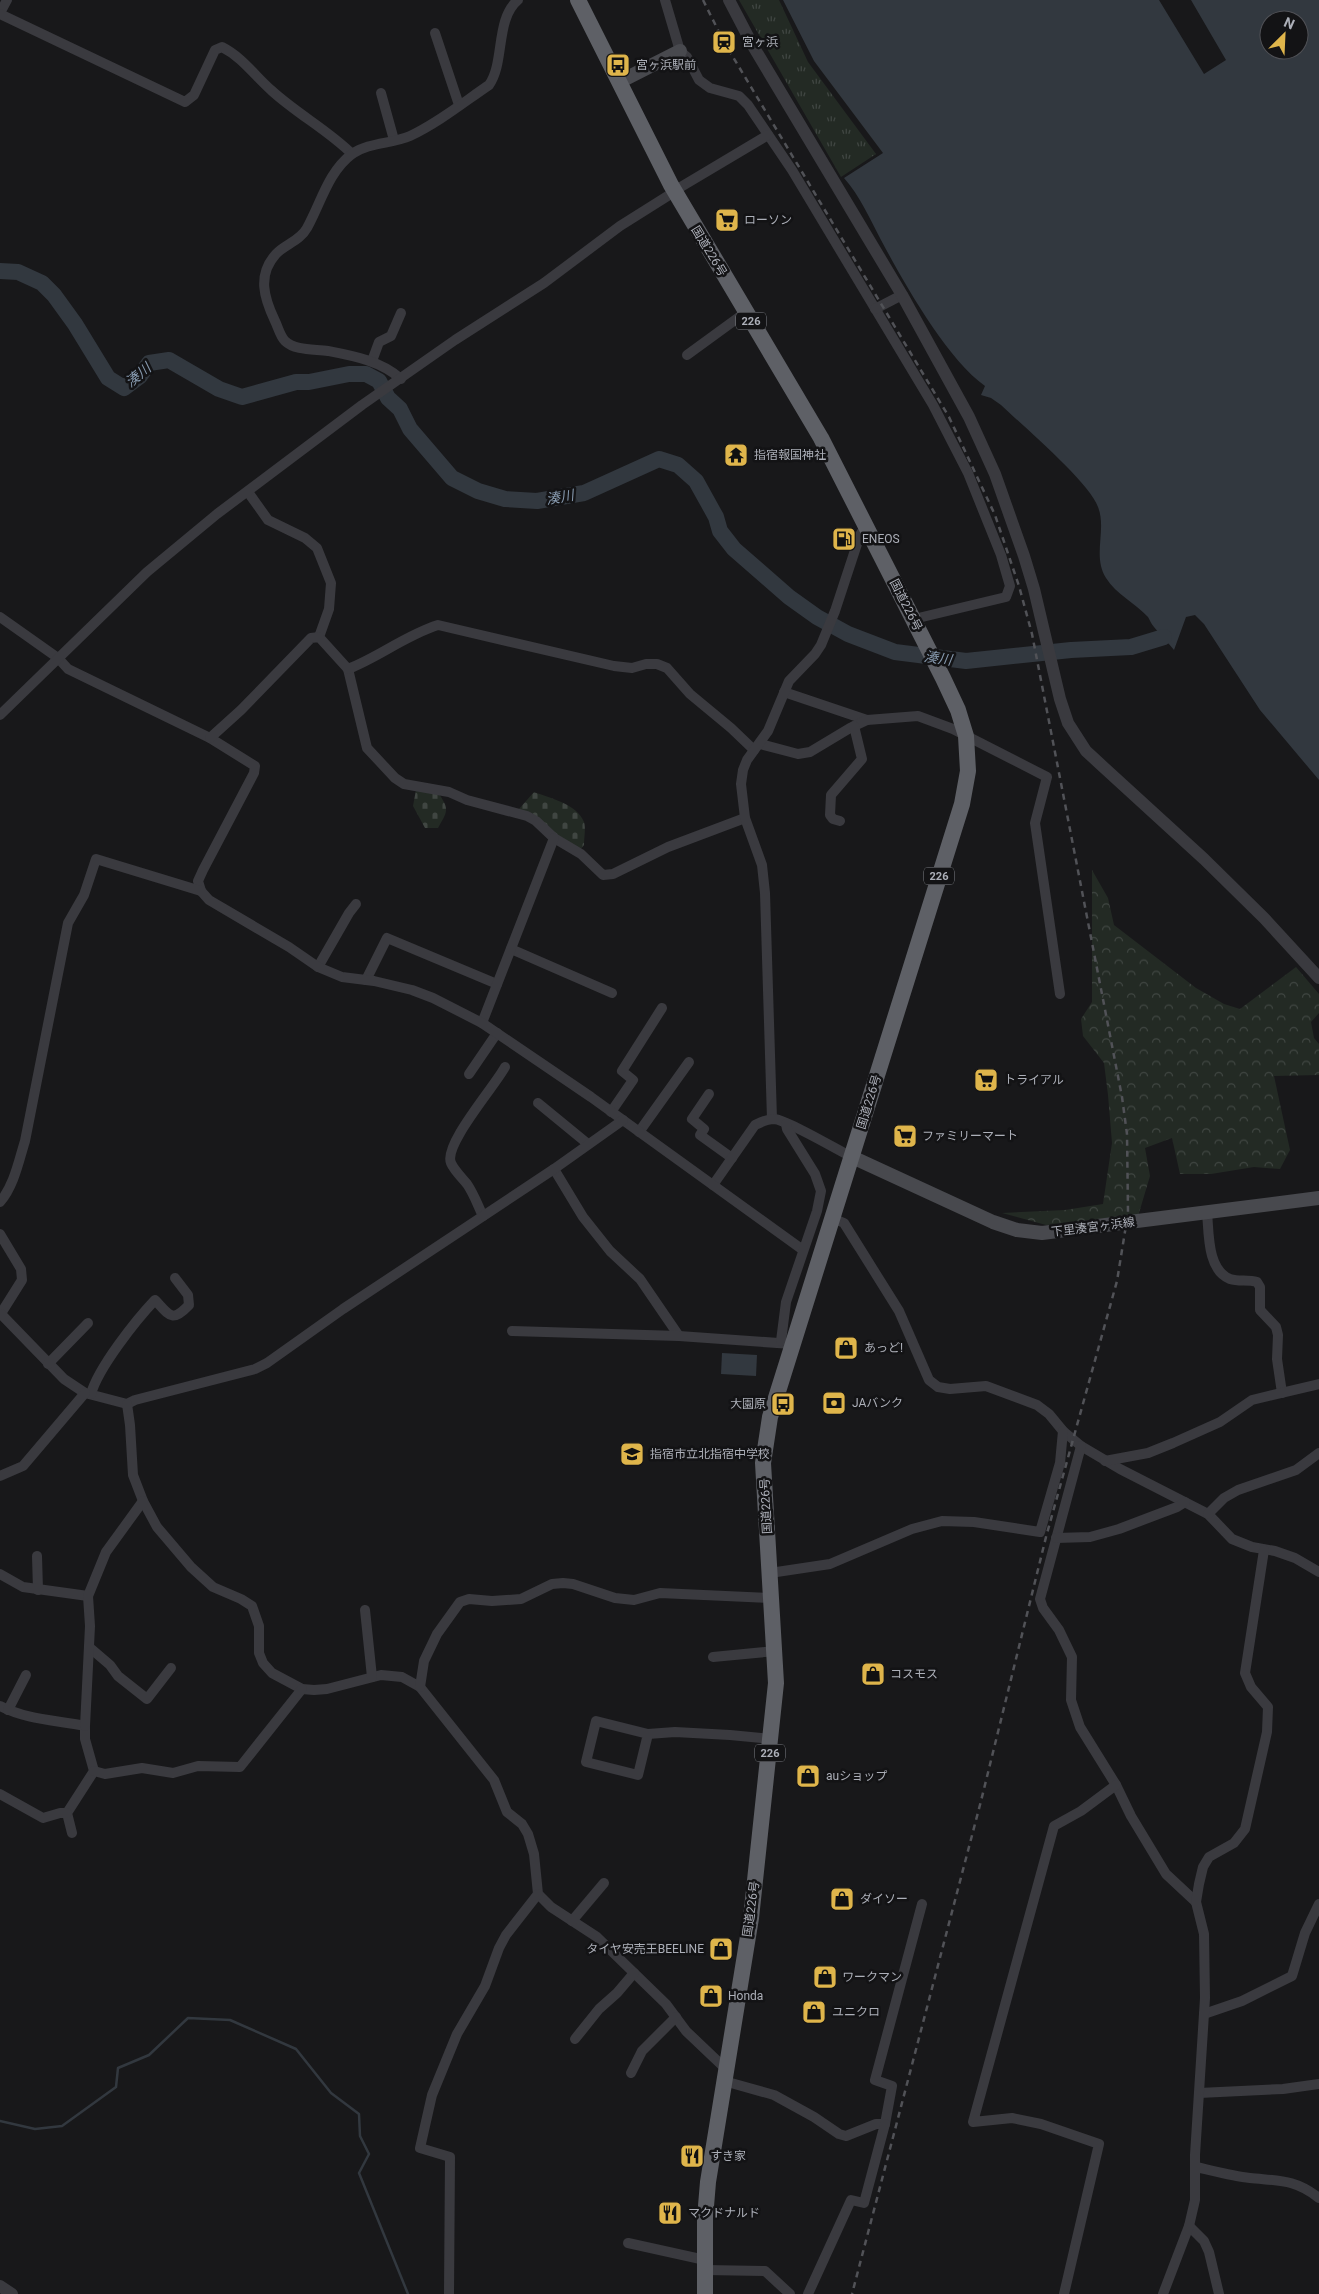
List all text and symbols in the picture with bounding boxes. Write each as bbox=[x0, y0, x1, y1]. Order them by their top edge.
north arrow bbox=[1259, 10, 1309, 60]
text: N bbox=[1282, 14, 1297, 32]
station icon: 宮ヶ浜 bbox=[711, 29, 737, 55]
place label: 宮ヶ浜 bbox=[742, 35, 778, 49]
bus stop icon: 宮ヶ浜駅前 bbox=[605, 52, 631, 78]
place label: 宮ヶ浜駅前 bbox=[636, 58, 696, 72]
supermarket icon: ローソン bbox=[714, 207, 740, 233]
place label: ローソン bbox=[744, 213, 792, 227]
street label: 国道226号 bbox=[689, 223, 729, 279]
road number: 226 bbox=[736, 312, 766, 330]
water label: 湊川 bbox=[122, 359, 155, 390]
temple icon: 指宿報国神社 bbox=[723, 442, 749, 468]
place label: 指宿報国神社 bbox=[754, 448, 826, 462]
water label: 湊川 bbox=[545, 486, 577, 507]
fuel station icon: ENEOS bbox=[831, 526, 857, 552]
place label: ENEOS bbox=[862, 532, 900, 546]
street label: 国道226号 bbox=[887, 577, 925, 633]
water label: 湊川 bbox=[923, 648, 955, 668]
road number: 226 bbox=[924, 868, 954, 884]
supermarket icon: トライアル bbox=[973, 1067, 999, 1093]
street label: 国道226号 bbox=[854, 1073, 884, 1131]
place label: トライアル bbox=[1004, 1073, 1064, 1087]
supermarket icon: ファミリーマート bbox=[892, 1123, 918, 1149]
place label: ファミリーマート bbox=[922, 1129, 1018, 1143]
street label: 下里湊宮ヶ浜線 bbox=[1050, 1215, 1136, 1239]
shop icon: あっど! bbox=[833, 1335, 859, 1361]
place label: あっど! bbox=[864, 1341, 903, 1355]
bank icon: JAバンク bbox=[821, 1390, 847, 1416]
bus stop icon: 大園原 bbox=[770, 1391, 796, 1417]
place label: JAバンク bbox=[852, 1396, 903, 1410]
place label: 大園原 bbox=[730, 1397, 766, 1411]
school or university icon: 指宿市立北指宿中学校 bbox=[619, 1441, 645, 1467]
place label: 指宿市立北指宿中学校 bbox=[650, 1447, 770, 1461]
street label: 国道226号 bbox=[758, 1478, 774, 1534]
shop icon: コスモス bbox=[860, 1661, 886, 1687]
place label: コスモス bbox=[890, 1667, 938, 1681]
road number: 226 bbox=[755, 1745, 785, 1762]
shop icon: auショップ bbox=[795, 1763, 821, 1789]
place label: auショップ bbox=[826, 1769, 887, 1783]
street label: 国道226号 bbox=[740, 1880, 762, 1938]
shop icon: ダイソー bbox=[829, 1886, 855, 1912]
place label: ダイソー bbox=[860, 1892, 908, 1906]
shop icon: タイヤ安売王BEELINE bbox=[708, 1936, 734, 1962]
place label: タイヤ安売王BEELINE bbox=[586, 1942, 704, 1956]
shop icon: ワークマン bbox=[812, 1964, 838, 1990]
place label: ワークマン bbox=[842, 1970, 902, 1984]
shop icon: Honda bbox=[698, 1983, 724, 2009]
place label: Honda bbox=[728, 1989, 763, 2003]
shop icon: ユニクロ bbox=[801, 1999, 827, 2025]
place label: ユニクロ bbox=[832, 2005, 880, 2019]
restaurant icon: すき家 bbox=[679, 2143, 705, 2169]
place label: すき家 bbox=[710, 2149, 746, 2163]
restaurant icon: マクドナルド bbox=[657, 2200, 683, 2226]
place label: マクドナルド bbox=[688, 2206, 760, 2220]

